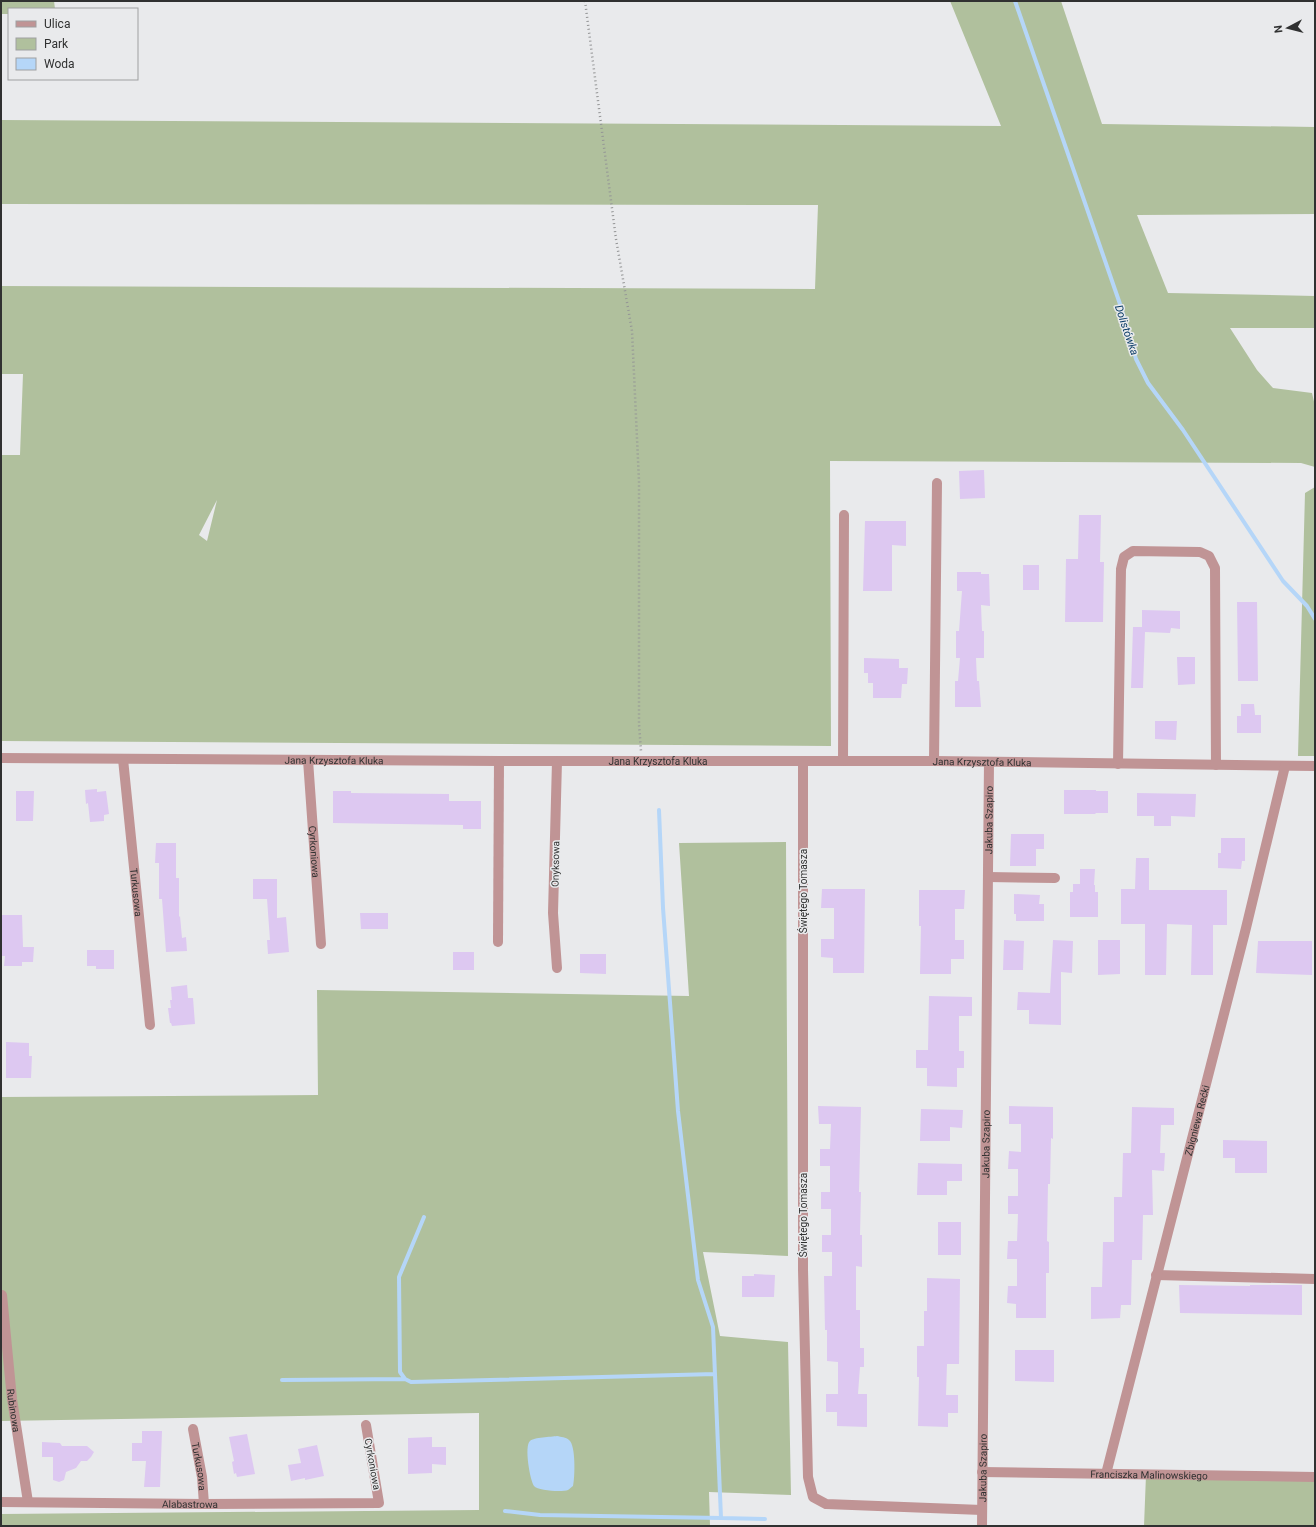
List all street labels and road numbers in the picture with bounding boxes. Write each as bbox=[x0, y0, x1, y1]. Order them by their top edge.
street label: Jana Krzysztofa Kluka bbox=[284, 755, 384, 766]
street label: Jana Krzysztofa Kluka bbox=[608, 756, 708, 767]
street label: Jana Krzysztofa Kluka bbox=[932, 756, 1032, 768]
street label: Jakuba Szapiro bbox=[983, 785, 995, 854]
street label: Cyrkoniowa bbox=[307, 825, 321, 878]
street label: Onyksowa bbox=[550, 841, 561, 887]
street label: Świętego Tomasza bbox=[797, 849, 809, 933]
street label: Turkusowa bbox=[128, 868, 144, 917]
street label: Zbigniewa Rećki bbox=[1183, 1084, 1211, 1157]
street label: Jakuba Szapiro bbox=[980, 1109, 992, 1178]
street label: Świętego Tomasza bbox=[797, 1173, 809, 1257]
street label: Rubinowa bbox=[5, 1388, 22, 1433]
street label: Jakuba Szapiro bbox=[977, 1433, 989, 1502]
street label: Cyrkoniowa bbox=[363, 1438, 382, 1491]
street label: Turkusowa bbox=[190, 1441, 208, 1491]
street label: Franciszka Malinowskiego bbox=[1090, 1469, 1208, 1481]
street label: Alabastrowa bbox=[162, 1499, 218, 1510]

